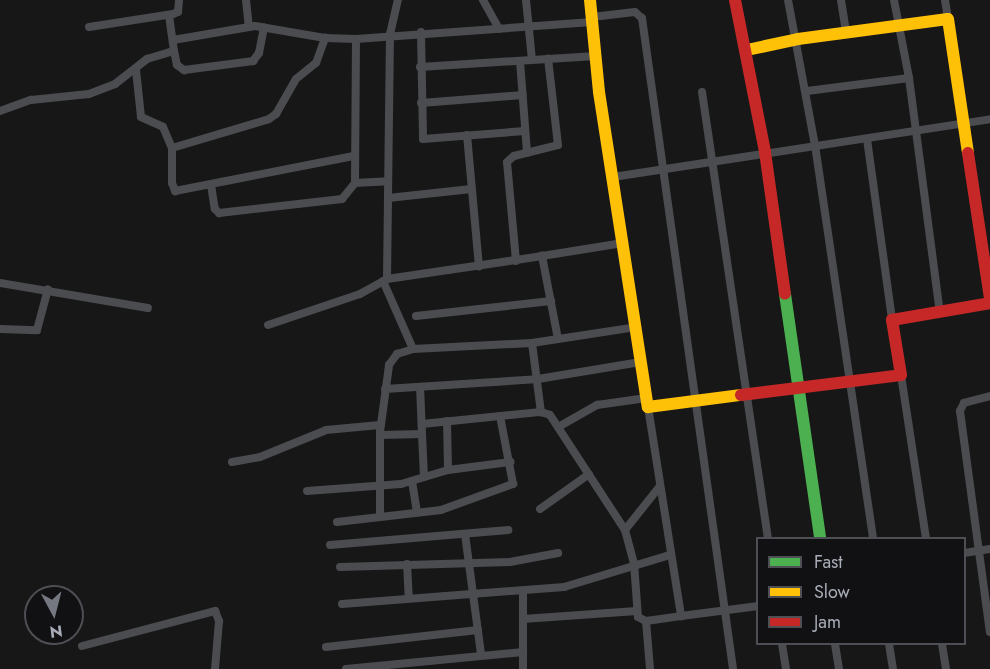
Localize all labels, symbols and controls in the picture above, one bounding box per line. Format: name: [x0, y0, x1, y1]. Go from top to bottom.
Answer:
legend: [756, 537, 966, 645]
text: Fast: [814, 549, 843, 575]
text: Slow: [814, 579, 850, 605]
north arrow: [24, 585, 84, 645]
text: Jam: [814, 609, 841, 635]
text: N: [48, 619, 64, 644]

